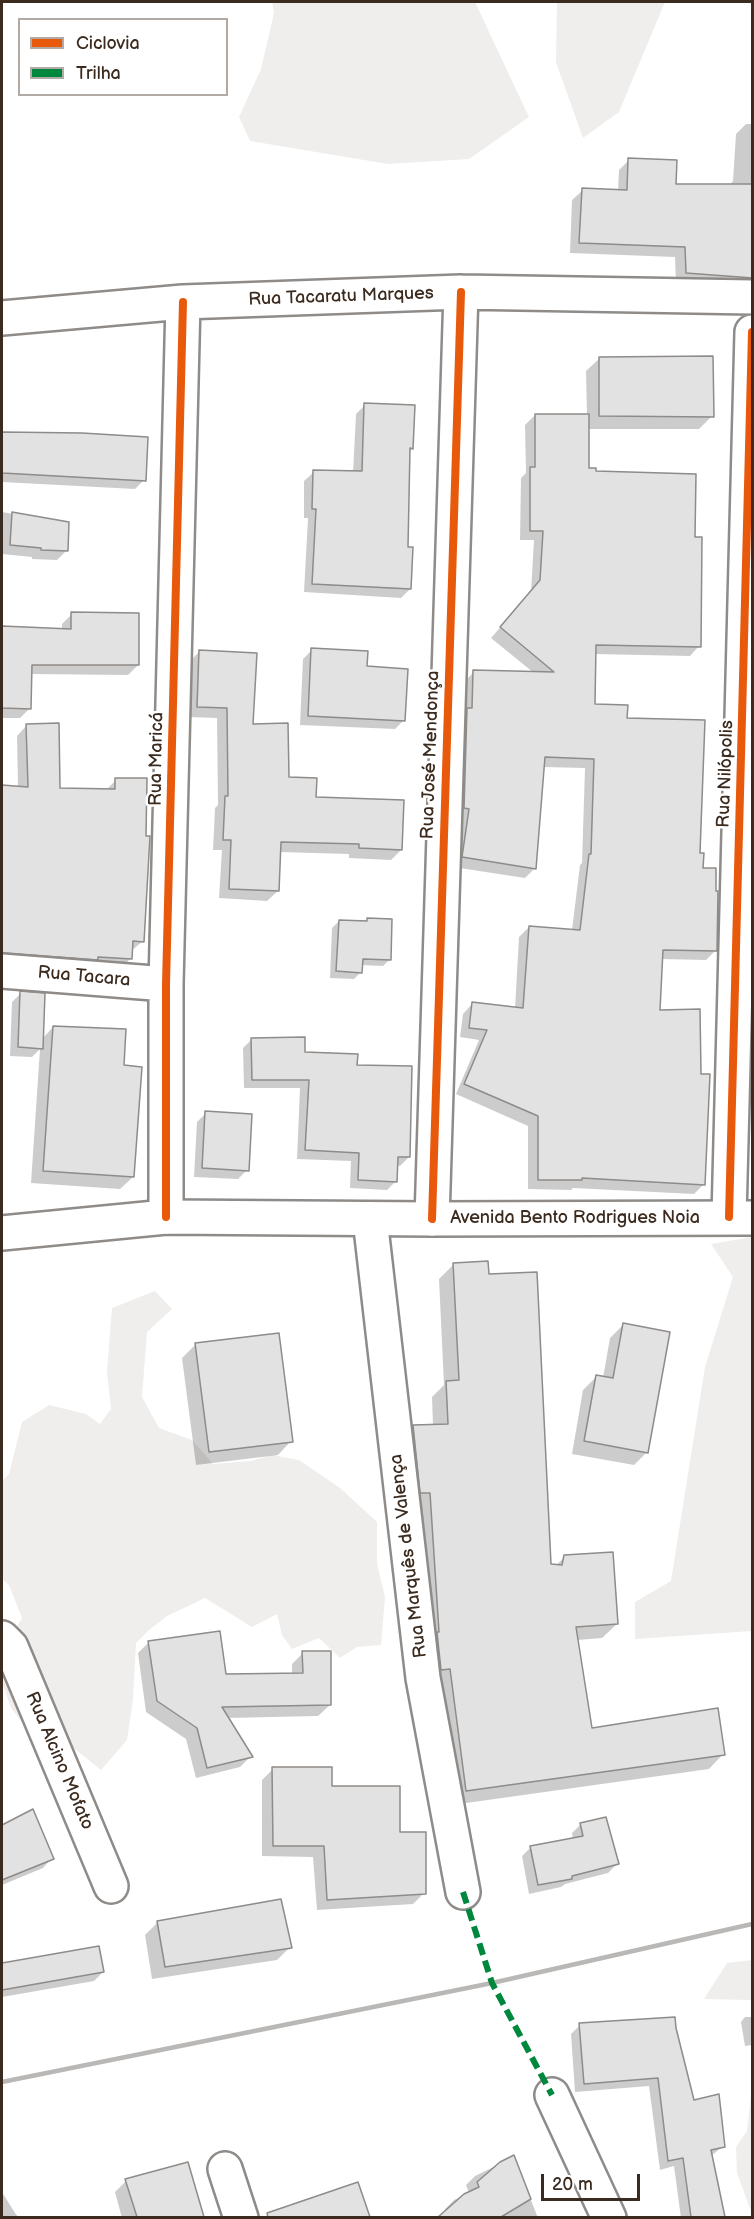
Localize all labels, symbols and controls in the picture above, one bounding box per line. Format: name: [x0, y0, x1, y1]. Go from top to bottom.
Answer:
legend: [18, 18, 228, 96]
text: Ciclovia: [76, 33, 140, 54]
text: Trilha: [76, 63, 121, 84]
street label: Rua Tacaratu Marques: [248, 283, 434, 311]
street label: Rua José Mendonça: [417, 670, 445, 840]
street label: Rua Maricá: [145, 712, 169, 806]
street label: Rua Nilópolis: [713, 720, 739, 828]
street label: Rua Tacara: [37, 962, 131, 992]
street label: Avenida Bento Rodrigues Noia: [450, 1207, 700, 1229]
street label: Rua Marquês de Valença: [386, 1453, 432, 1659]
street label: Rua Alcino Mofato: [20, 1689, 98, 1833]
scale bar: [544, 2162, 643, 2200]
text: 20 m: [552, 2174, 593, 2195]

